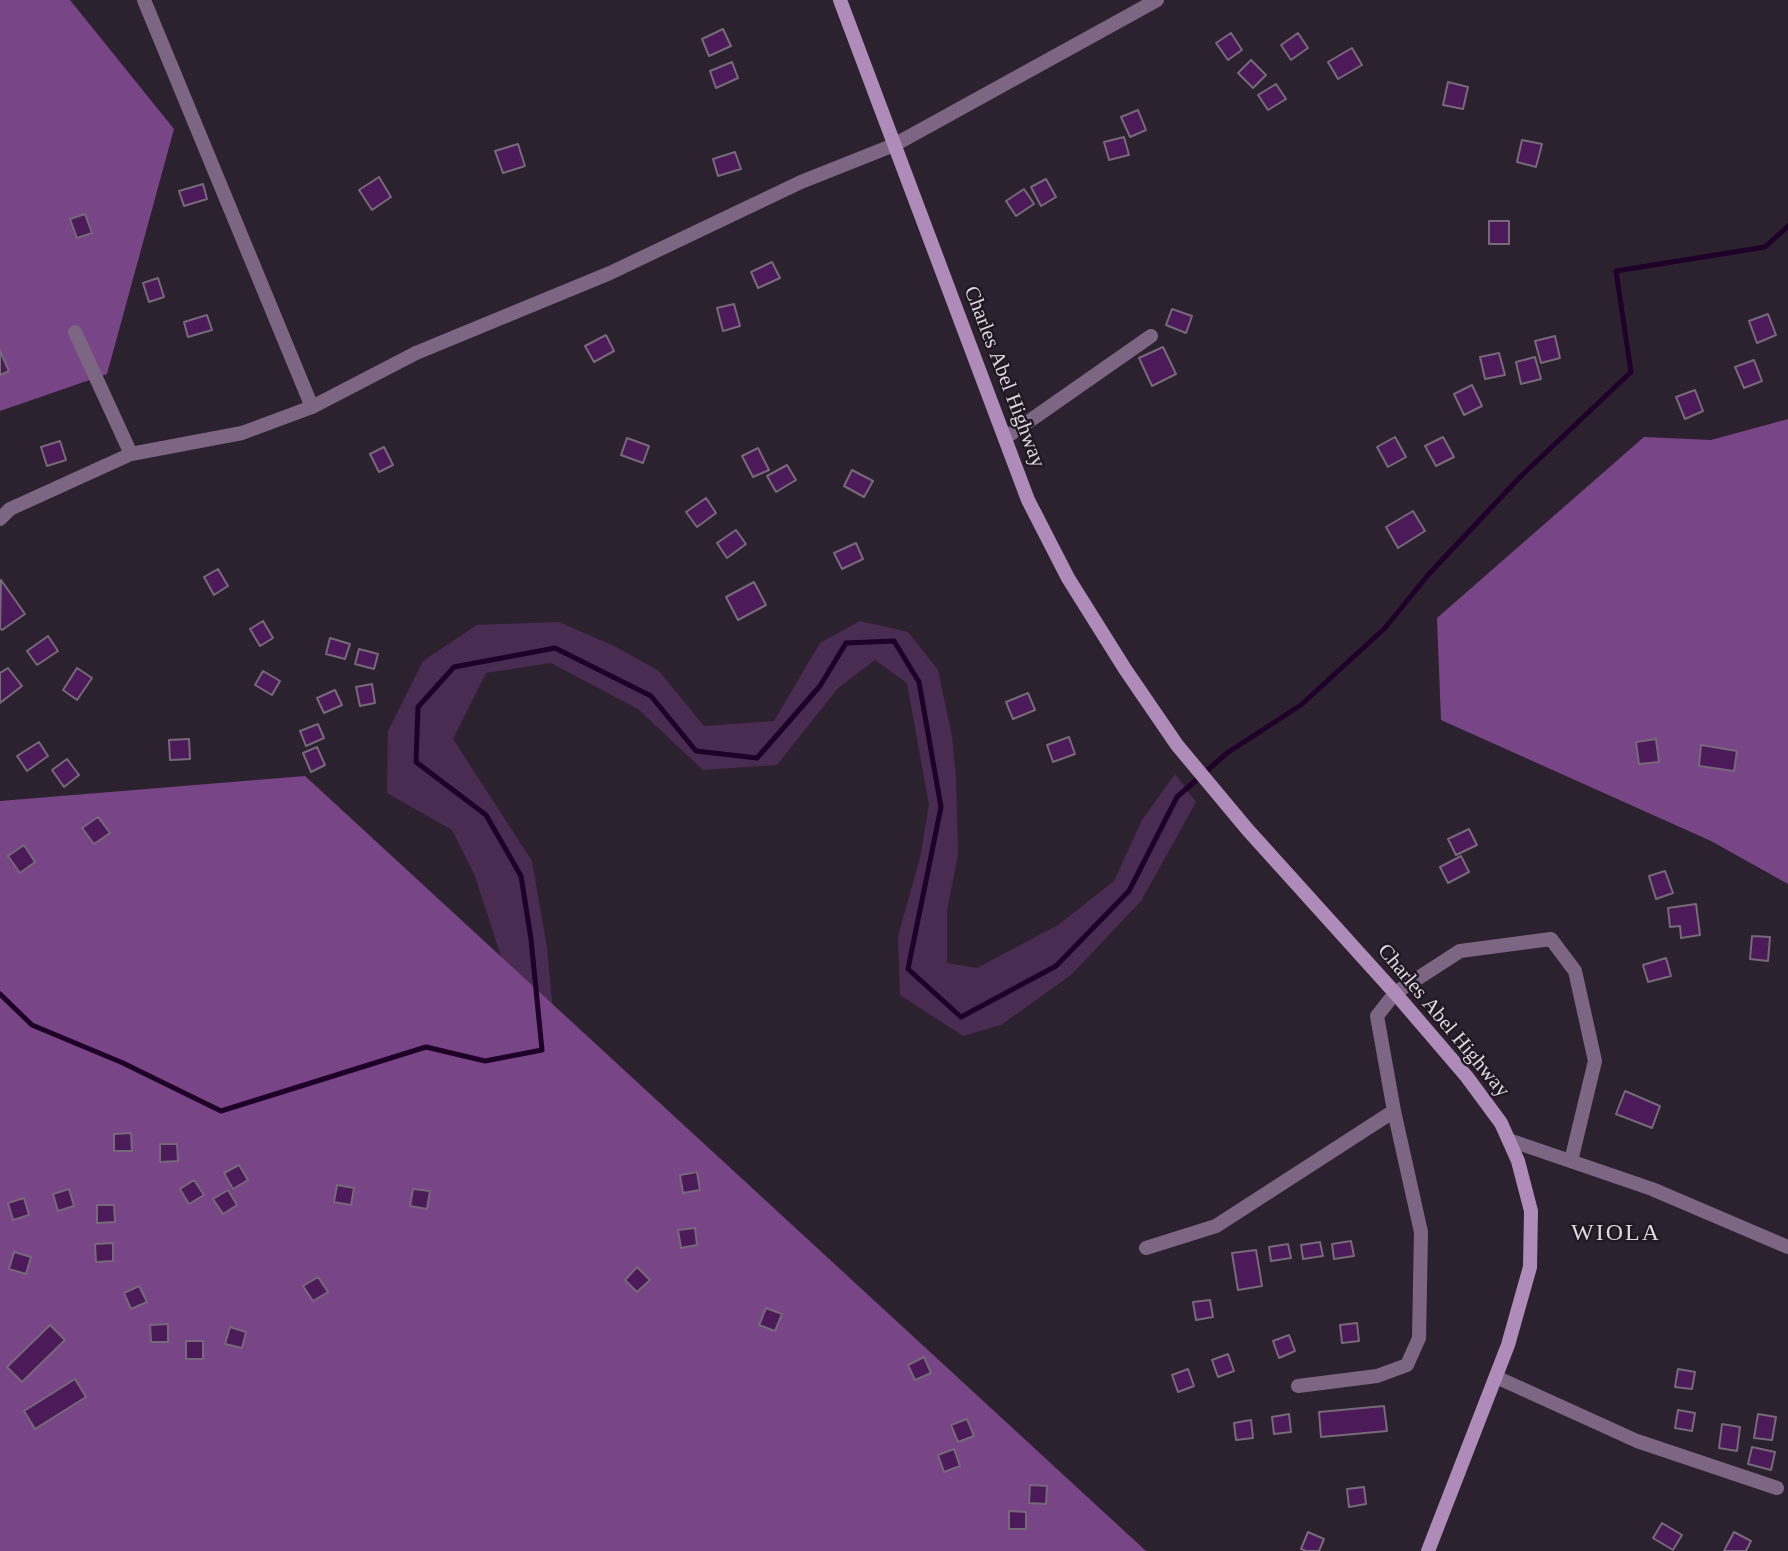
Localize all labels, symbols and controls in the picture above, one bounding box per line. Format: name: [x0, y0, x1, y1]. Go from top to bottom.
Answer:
street label: Charles Abel Highway: [958, 283, 1050, 471]
street label: Charles Abel Highway: [1371, 939, 1515, 1103]
district label: WIOLA: [1572, 1220, 1660, 1248]

